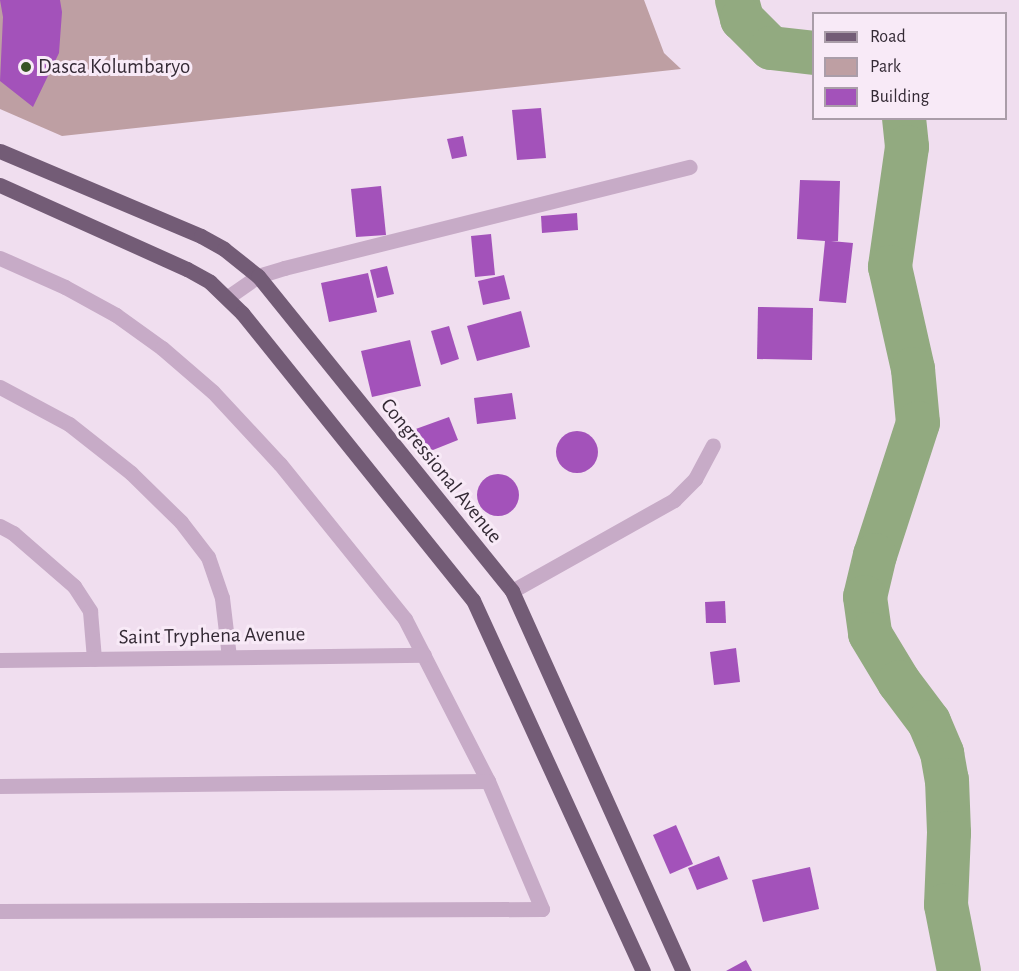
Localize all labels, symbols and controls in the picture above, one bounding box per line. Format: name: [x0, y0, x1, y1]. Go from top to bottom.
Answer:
legend: [812, 12, 1007, 120]
text: Road: [870, 28, 906, 46]
place label: Dasca Kolumbaryo: [38, 54, 190, 80]
text: Park: [870, 58, 901, 76]
marker: Dasca Kolumbaryo: [19, 60, 33, 74]
text: Building: [870, 88, 929, 106]
street label: Congressional Avenue: [375, 393, 507, 549]
street label: Saint Tryphena Avenue: [118, 622, 306, 650]

